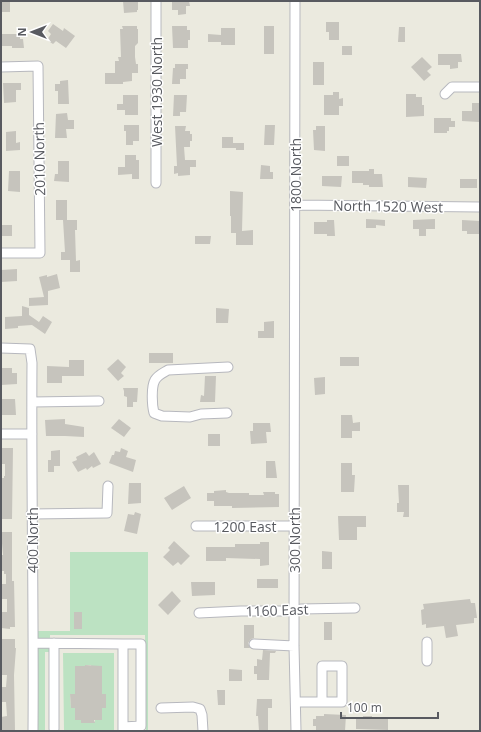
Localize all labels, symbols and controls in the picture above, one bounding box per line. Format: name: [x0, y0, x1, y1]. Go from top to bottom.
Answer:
north arrow: [12, 12, 52, 52]
text: N: [14, 28, 29, 36]
street label: West 1930 North: [147, 37, 166, 147]
street label: 2010 North: [29, 122, 49, 196]
street label: 1800 North: [286, 138, 305, 212]
street label: North 1520 West: [333, 196, 443, 216]
street label: 400 North: [23, 507, 42, 573]
street label: 300 North: [285, 507, 304, 573]
street label: 1200 East: [214, 517, 276, 536]
street label: 1160 East: [245, 599, 309, 621]
scale bar: [341, 694, 438, 720]
text: 100 m: [347, 699, 382, 716]

